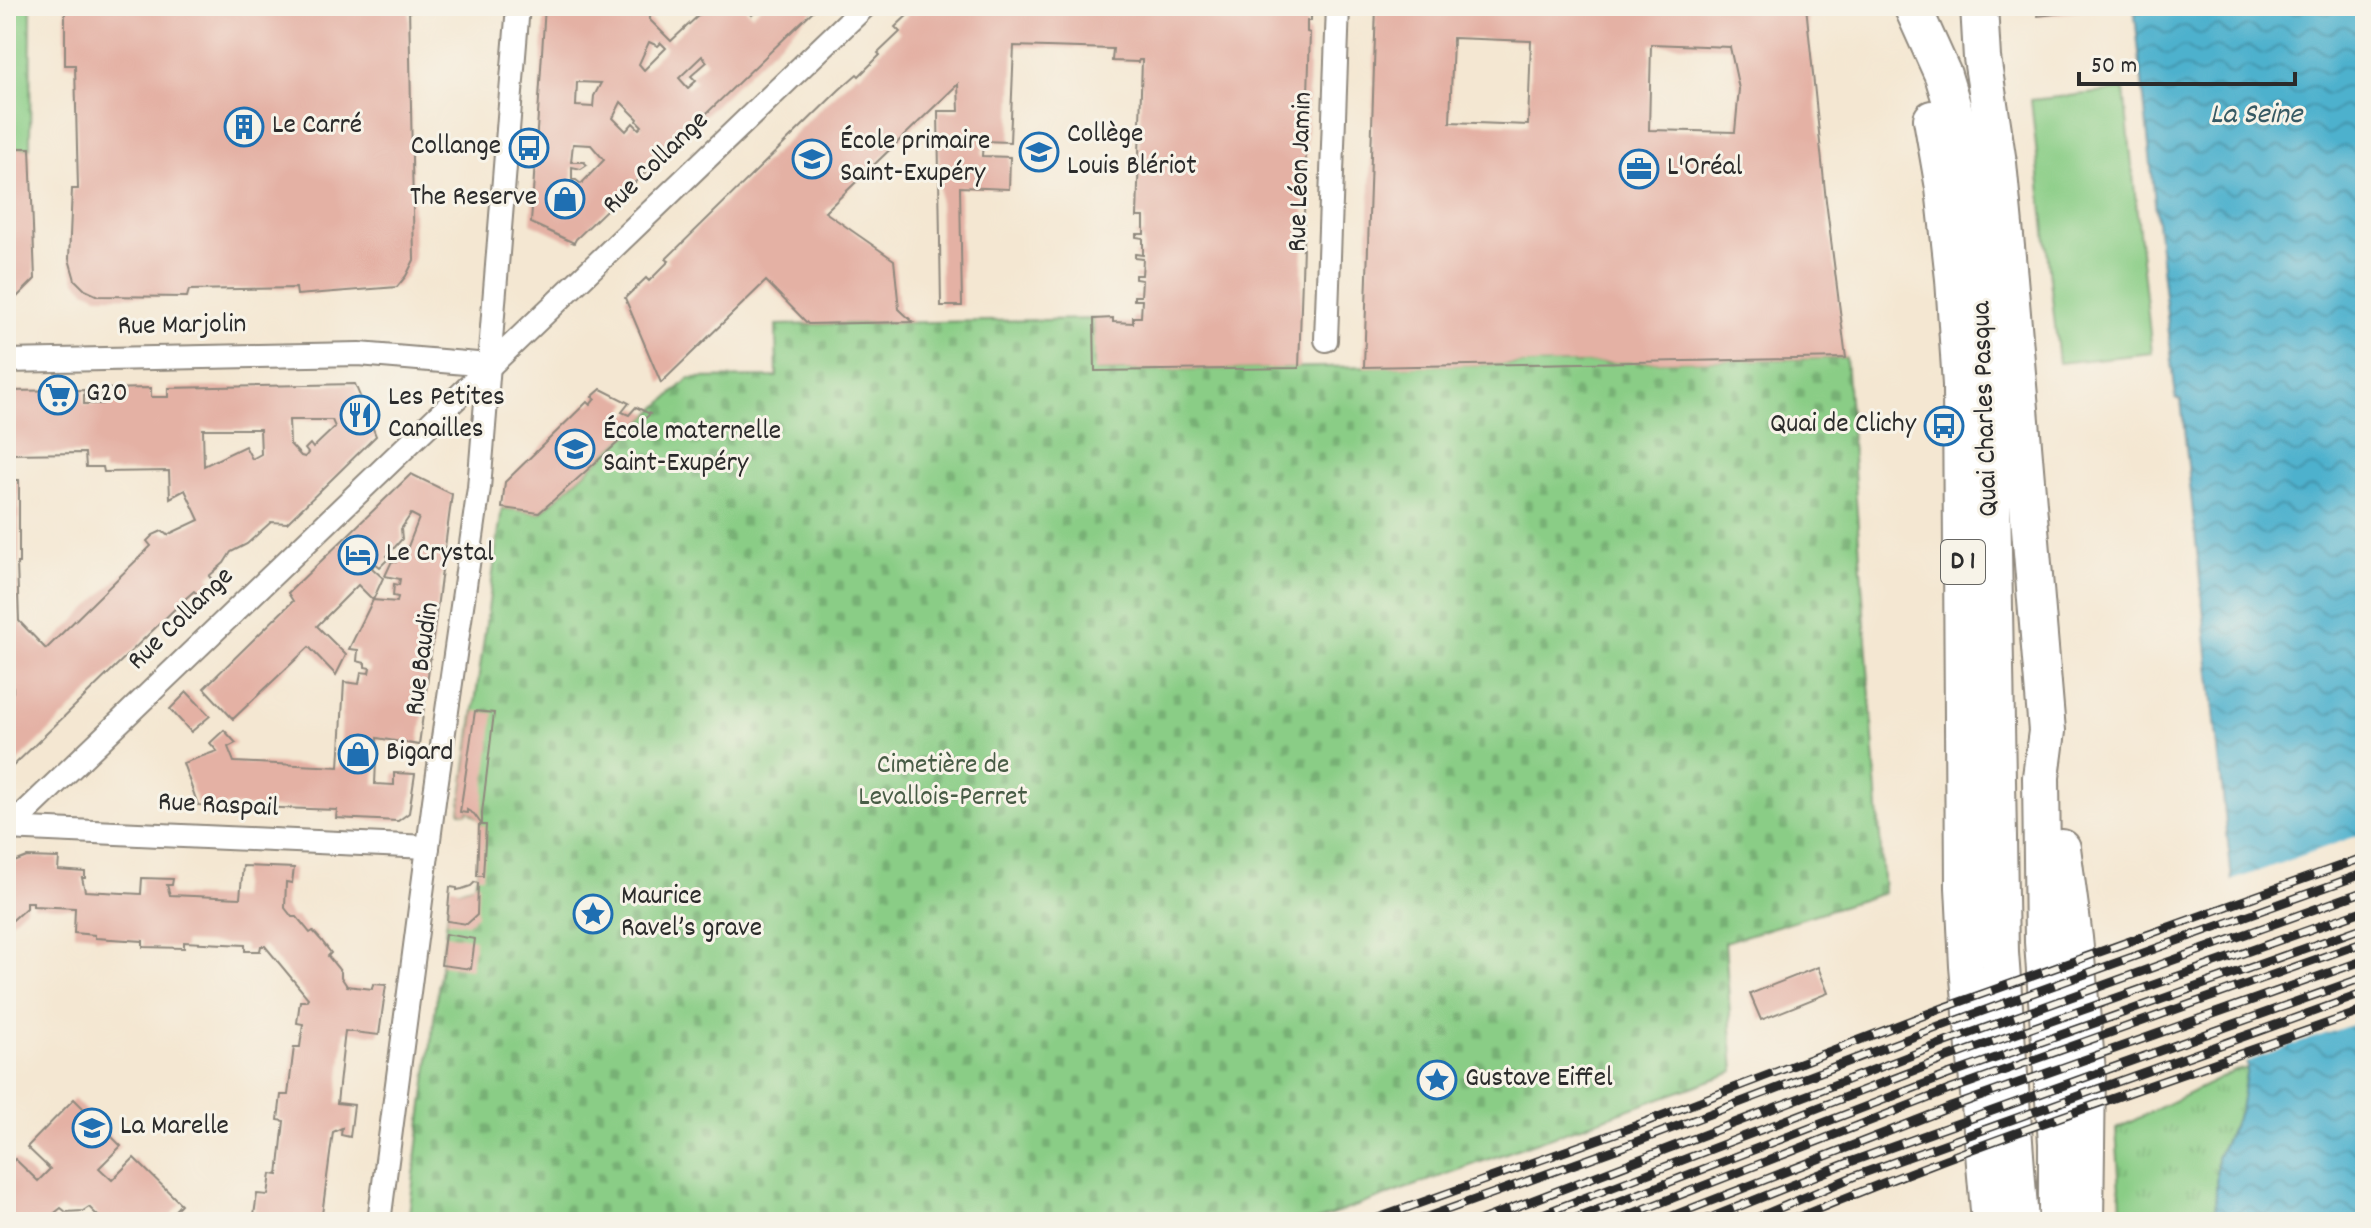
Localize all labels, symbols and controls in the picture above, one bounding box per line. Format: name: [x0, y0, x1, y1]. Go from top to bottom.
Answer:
scale bar: [2079, 36, 2295, 86]
text: 50 m: [2091, 50, 2137, 84]
street label: Rue Léon Jamin: [1279, 91, 1325, 253]
water label: La Seine: [2210, 95, 2304, 138]
street label: Rue Collange: [595, 103, 719, 225]
building icon: Le Carré: [223, 106, 265, 148]
place label: Le Carré: [272, 107, 362, 147]
place label: Collège Louis Blériot: [1067, 116, 1197, 188]
place label: École primaire Saint-Exupéry: [840, 123, 990, 195]
bus stop icon: Collange: [508, 127, 550, 169]
place label: Collange: [411, 128, 501, 168]
school or university icon: Collège Louis Blériot: [1018, 131, 1060, 173]
school or university icon: École primaire Saint-Exupéry: [791, 138, 833, 180]
office icon: L'Oréal: [1618, 148, 1660, 190]
place label: L'Oréal: [1667, 149, 1743, 189]
shop icon: The Reserve: [544, 178, 586, 220]
place label: The Reserve: [410, 179, 537, 219]
street label: Quai Charles Pasqua: [1963, 300, 2011, 517]
street label: Rue Marjolin: [117, 306, 247, 348]
supermarket icon: G20: [37, 374, 79, 416]
place label: G20: [86, 375, 128, 415]
place label: Les Petites Canailles: [388, 379, 505, 451]
restaurant icon: Les Petites Canailles: [339, 394, 381, 436]
bus stop icon: Quai de Clichy: [1923, 405, 1965, 447]
place label: Quai de Clichy: [1770, 406, 1917, 446]
place label: École maternelle Saint-Exupéry: [603, 413, 781, 485]
school or university icon: École maternelle Saint-Exupéry: [554, 428, 596, 470]
hotel icon: Le Crystal: [337, 534, 379, 576]
place label: Le Crystal: [386, 535, 494, 575]
road number: D 1: [1941, 540, 1985, 584]
street label: Rue Collange: [120, 559, 244, 681]
street label: Rue Baudin: [396, 600, 452, 718]
shop icon: Bigard: [337, 733, 379, 775]
place label: Bigard: [386, 734, 453, 774]
park label: Cimetière de Levallois-Perret: [858, 747, 1028, 819]
street label: Rue Raspail: [157, 784, 280, 830]
place label: Maurice Ravel’s grave: [621, 878, 762, 950]
place icon: Maurice Ravel’s grave: [572, 893, 614, 935]
place icon: Gustave Eiffel: [1416, 1059, 1458, 1101]
place label: Gustave Eiffel: [1465, 1060, 1613, 1100]
school or university icon: La Marelle: [71, 1107, 113, 1149]
place label: La Marelle: [120, 1108, 229, 1148]

